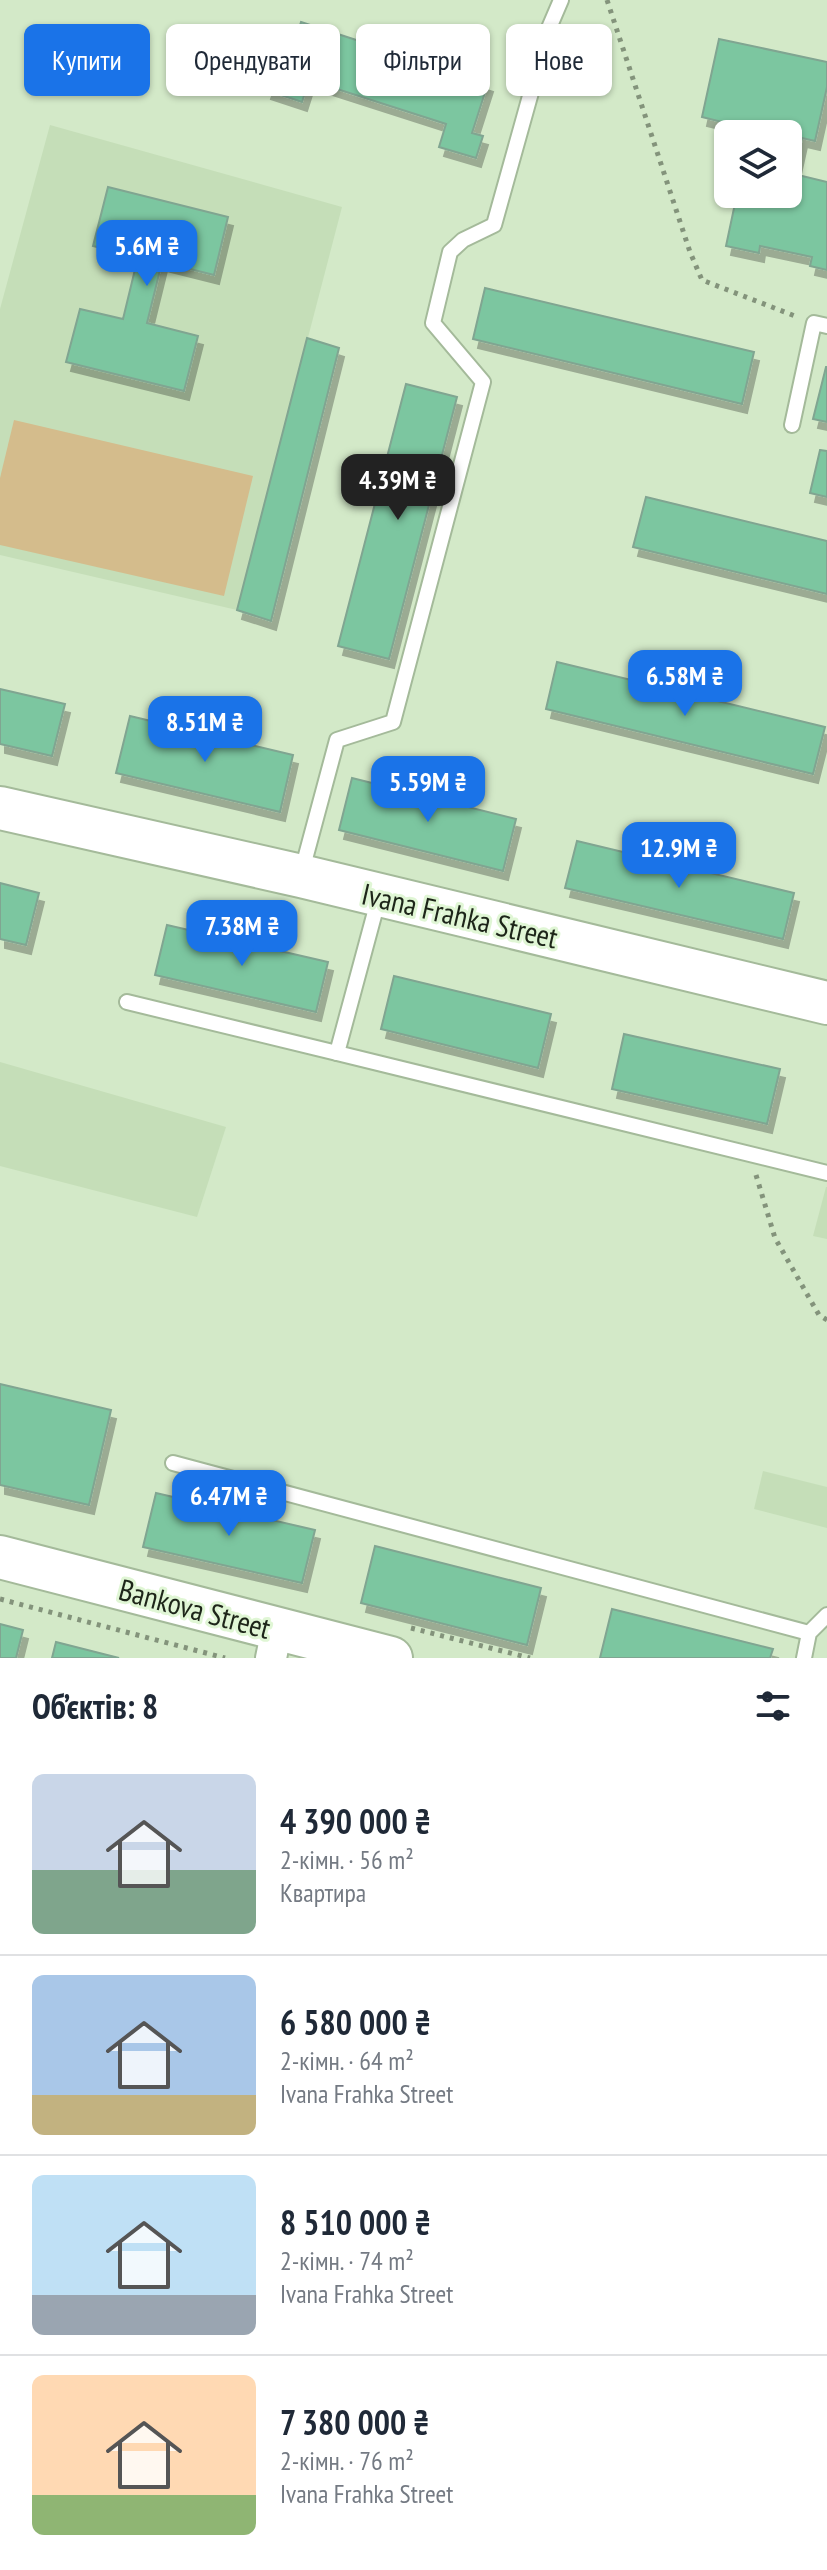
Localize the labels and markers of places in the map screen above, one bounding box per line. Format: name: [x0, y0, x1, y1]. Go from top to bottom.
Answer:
pin: 5.6M ₴: [82, 220, 212, 288]
pin: 4.39M ₴: [324, 454, 472, 522]
pin: 6.58M ₴: [611, 650, 759, 718]
pin: 8.51M ₴: [131, 696, 279, 764]
pin: 5.59M ₴: [354, 756, 502, 824]
pin: 12.9M ₴: [605, 822, 753, 890]
pin: 7.38M ₴: [168, 900, 316, 968]
pin: 6.47M ₴: [155, 1470, 303, 1538]

